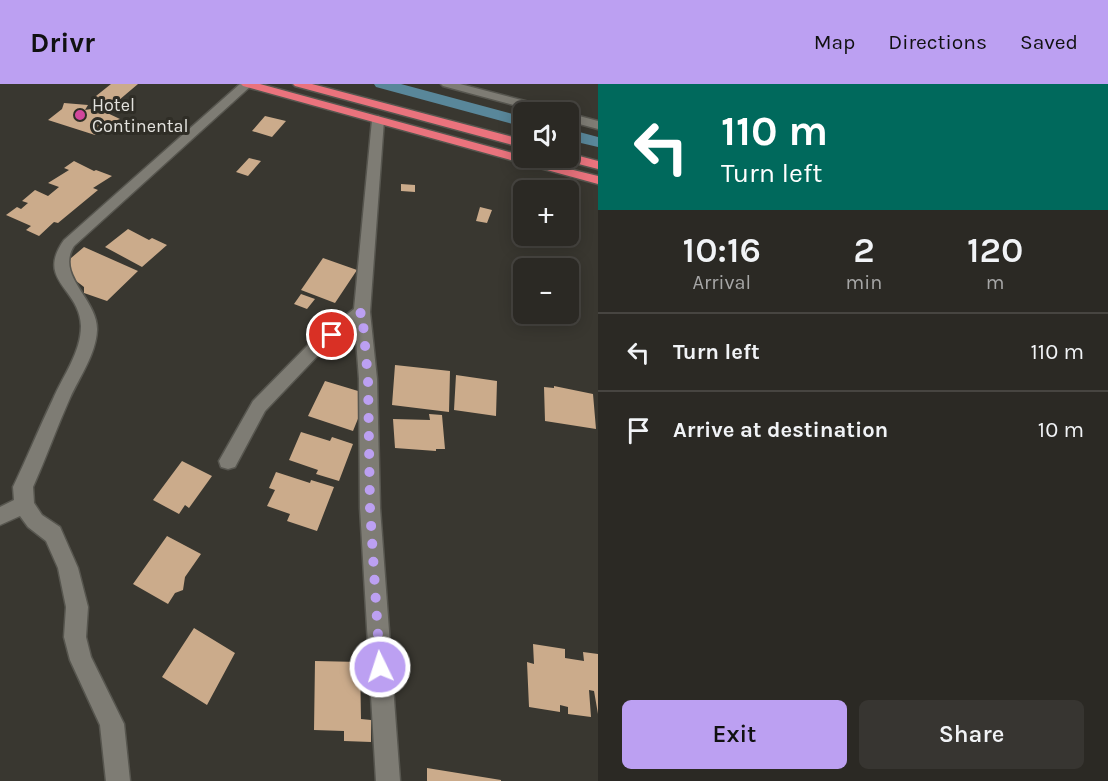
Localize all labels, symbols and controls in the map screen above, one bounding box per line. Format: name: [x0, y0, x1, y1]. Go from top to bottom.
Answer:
text: Drivr: [30, 26, 95, 59]
text: Map: [814, 30, 855, 54]
text: Directions: [888, 30, 987, 54]
text: Saved: [1020, 30, 1078, 54]
place label: Hotel Continental: [92, 94, 189, 137]
map controls: [513, 102, 579, 324]
button: sound: [513, 102, 579, 168]
text: 110 m: [721, 106, 828, 156]
marker: Hotel Continental: [73, 108, 87, 122]
icon: left: [622, 108, 700, 186]
text: Turn left: [721, 157, 822, 189]
button: +: [513, 180, 579, 246]
text: 10:16: [683, 229, 761, 271]
text: 2: [853, 229, 875, 271]
text: 120: [967, 229, 1023, 271]
button: −: [513, 258, 579, 324]
text: Arrival: [692, 271, 751, 294]
text: min: [846, 271, 882, 294]
text: m: [986, 271, 1004, 294]
pin: [306, 309, 357, 360]
icon: arrive: [315, 318, 348, 351]
icon: left: [622, 336, 655, 369]
text: Turn left: [673, 339, 760, 365]
text: 110 m: [1031, 339, 1084, 365]
icon: arrive: [622, 414, 655, 447]
text: Arrive at destination: [673, 417, 888, 443]
text: 10 m: [1038, 417, 1084, 443]
position arrow: [348, 635, 412, 699]
button: Exit: [622, 700, 847, 769]
button: Share: [859, 700, 1084, 769]

